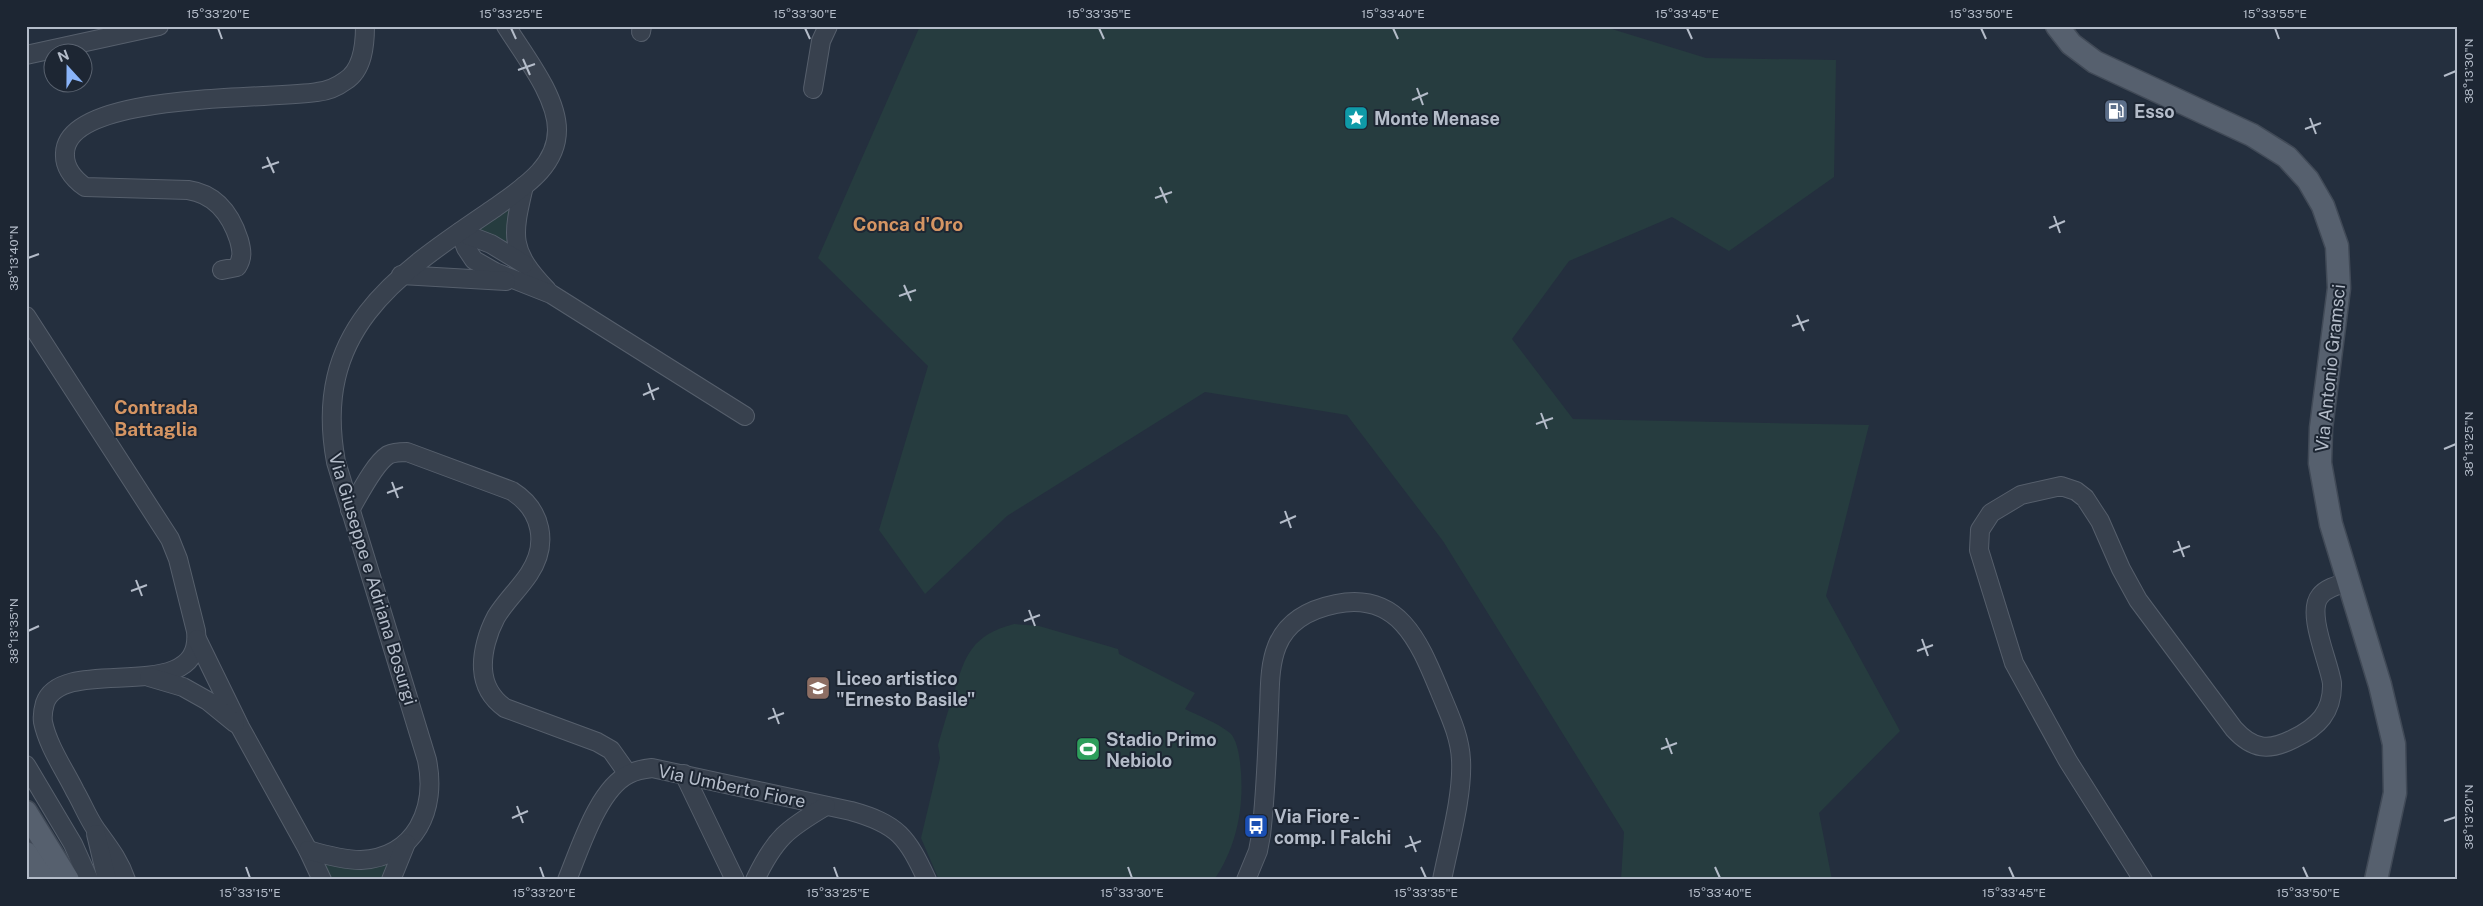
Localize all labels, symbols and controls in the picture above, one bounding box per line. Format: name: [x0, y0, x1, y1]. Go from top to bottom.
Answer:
text: 15°33'20"E: [186, 7, 250, 21]
text: 15°33'25"E: [479, 7, 543, 21]
text: 15°33'30"E: [773, 7, 837, 21]
text: 15°33'35"E: [1067, 7, 1131, 21]
text: 15°33'40"E: [1361, 7, 1425, 21]
text: 15°33'45"E: [1655, 7, 1719, 21]
text: 15°33'50"E: [1949, 7, 2013, 21]
text: 15°33'55"E: [2243, 7, 2307, 21]
text: 38°13'30"N: [2462, 38, 2476, 104]
north arrow: [42, 42, 92, 92]
text: N: [55, 46, 71, 65]
fuel station icon: Esso: [2103, 98, 2129, 124]
place label: Esso: [2134, 101, 2175, 122]
place icon: Monte Menase: [1343, 105, 1369, 131]
place label: Monte Menase: [1374, 108, 1500, 129]
district label: Conca d'Oro: [853, 213, 963, 235]
text: 38°13'40"N: [7, 225, 21, 291]
street label: Via Antonio Gramsci: [2311, 283, 2349, 453]
district label: Contrada Battaglia: [114, 396, 198, 440]
text: 38°13'25"N: [2462, 411, 2476, 477]
street label: Via Giuseppe e Adriana Bosurgi: [325, 451, 421, 707]
text: 38°13'35"N: [7, 598, 21, 664]
place label: Liceo artistico "Ernesto Basile": [836, 668, 975, 710]
school or university icon: Liceo artistico "Ernesto Basile": [805, 675, 831, 701]
place label: Stadio Primo Nebiolo: [1106, 729, 1217, 771]
sports icon: Stadio Primo Nebiolo: [1075, 736, 1101, 762]
street label: Via Umberto Fiore: [656, 760, 808, 812]
text: 38°13'20"N: [2462, 785, 2476, 849]
place label: Via Fiore - comp. I Falchi: [1274, 806, 1391, 848]
bus stop icon: Via Fiore - comp. I Falchi: [1243, 813, 1269, 839]
text: 15°33'15"E: [219, 886, 281, 900]
text: 15°33'20"E: [512, 886, 576, 900]
text: 15°33'25"E: [806, 886, 870, 900]
text: 15°33'30"E: [1100, 886, 1164, 900]
text: 15°33'35"E: [1394, 886, 1458, 900]
text: 15°33'40"E: [1688, 886, 1752, 900]
text: 15°33'45"E: [1982, 886, 2046, 900]
text: 15°33'50"E: [2276, 886, 2340, 900]

